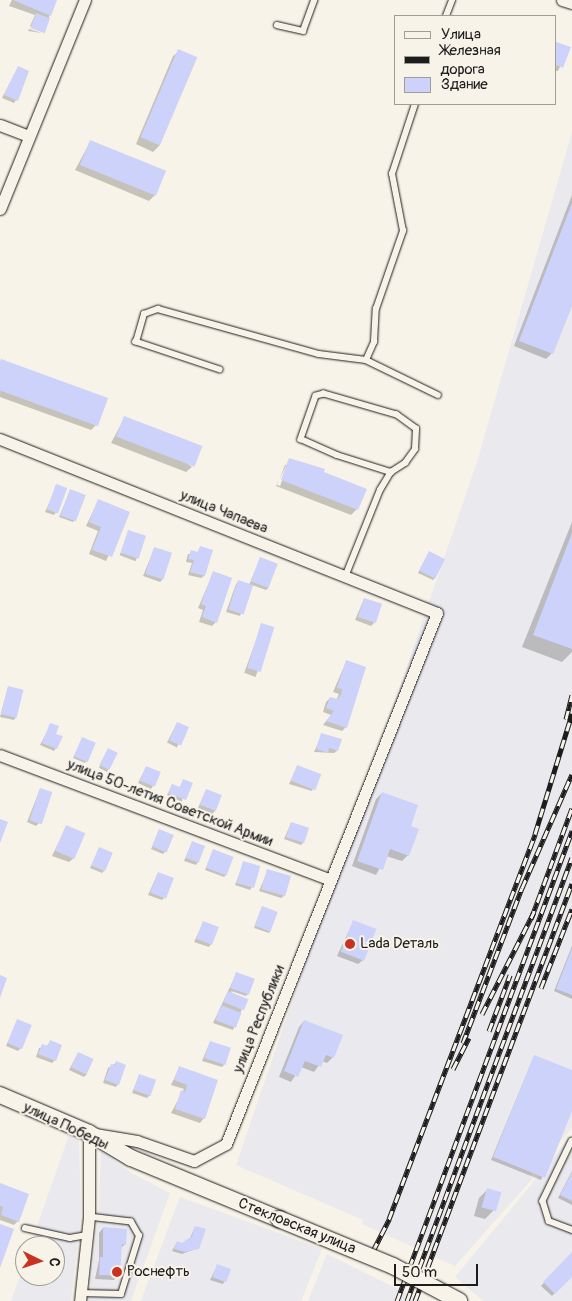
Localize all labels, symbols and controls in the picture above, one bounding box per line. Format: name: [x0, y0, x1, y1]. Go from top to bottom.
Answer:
legend: [394, 15, 557, 105]
text: Улица: [441, 25, 481, 44]
text: Железная дорога: [440, 41, 501, 79]
text: Здание: [441, 75, 488, 94]
street label: улица Чапаева: [178, 486, 270, 538]
street label: улица 50-летия Советской Армии: [65, 755, 275, 851]
place label: Lada Dеталь: [360, 935, 439, 953]
marker: Lada Dеталь: [344, 938, 356, 950]
street label: улица Республики: [229, 962, 289, 1076]
street label: улица Победы: [20, 1098, 112, 1154]
street label: Стекловская улица: [236, 1194, 358, 1258]
north arrow: [15, 1236, 65, 1286]
scale bar: [397, 1254, 481, 1286]
text: С: [46, 1257, 63, 1267]
place label: Роснефть: [127, 1263, 190, 1281]
text: 50 m: [402, 1263, 437, 1282]
marker: Роснефть: [111, 1266, 123, 1278]

